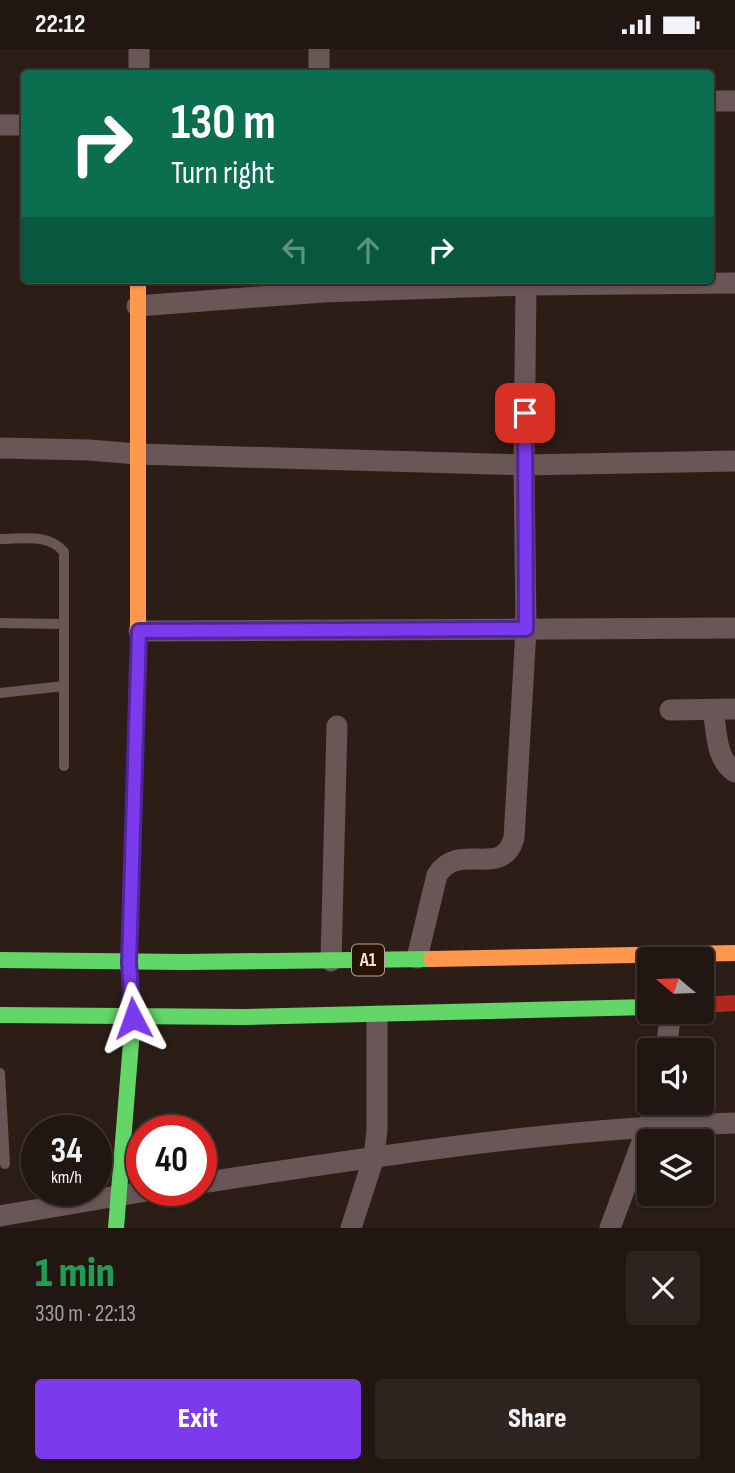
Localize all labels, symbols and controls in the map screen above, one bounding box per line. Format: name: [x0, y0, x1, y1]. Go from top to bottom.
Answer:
text: 22:12: [35, 9, 85, 40]
text: 130 m: [171, 94, 276, 153]
icon: right: [56, 98, 147, 189]
text: Turn right: [171, 154, 275, 193]
icon: left: [276, 231, 314, 269]
icon: ahead: [349, 231, 387, 269]
icon: right: [422, 231, 460, 269]
pin: [495, 383, 555, 443]
icon: arrive: [506, 394, 544, 432]
road number: A1: [352, 945, 384, 975]
north arrow: [637, 947, 714, 1024]
map controls: [637, 947, 714, 1206]
position arrow: [96, 981, 170, 1055]
button: sound: [637, 1038, 714, 1115]
speed limit sign: 40: [126, 1115, 217, 1206]
button: layers: [637, 1129, 714, 1206]
text: 34: [51, 1130, 83, 1173]
text: km/h: [51, 1167, 82, 1188]
text: 1 min: [35, 1248, 115, 1299]
button: close: [626, 1251, 700, 1325]
text: 330 m · 22:13: [35, 1300, 136, 1328]
button: Exit: [35, 1379, 361, 1459]
button: Share: [375, 1379, 700, 1459]

